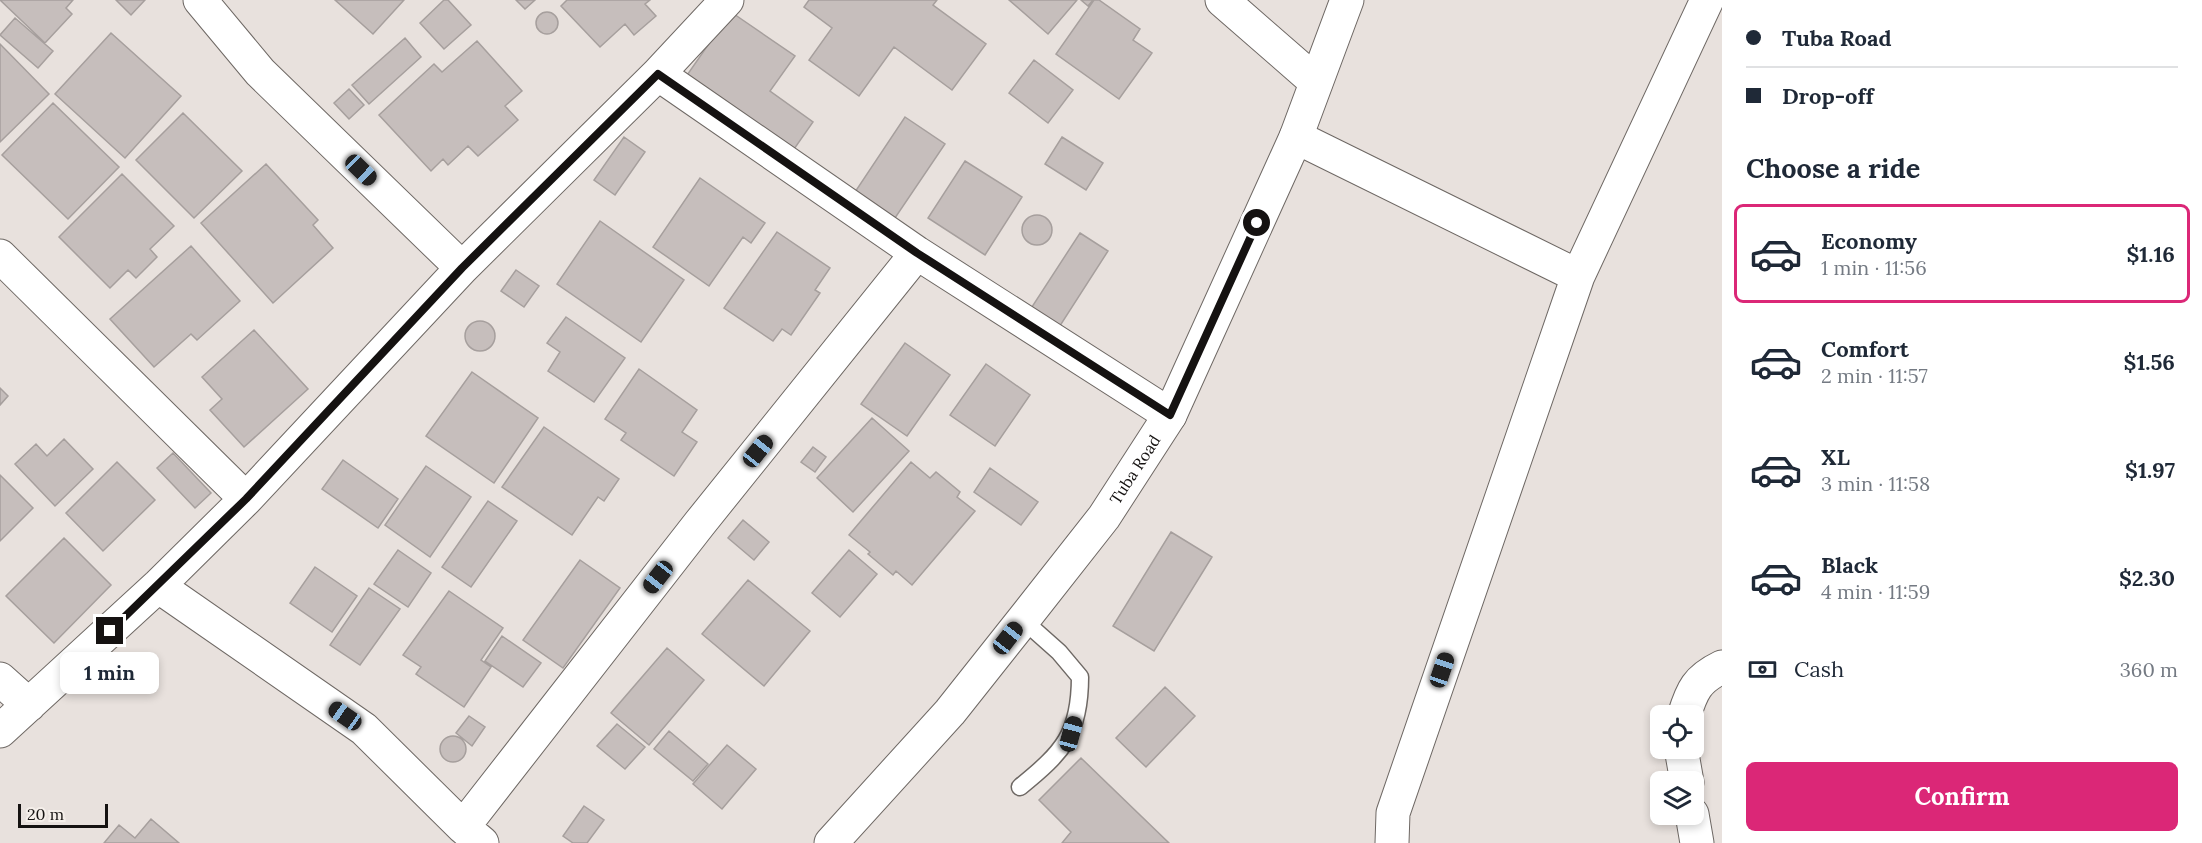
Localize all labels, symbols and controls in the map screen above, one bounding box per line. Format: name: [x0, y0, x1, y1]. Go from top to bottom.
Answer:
text: Tuba Road: [1782, 24, 1892, 52]
text: Drop-off: [1782, 82, 1874, 110]
car: [342, 151, 380, 189]
text: Choose a ride: [1746, 151, 1920, 185]
route start: [1243, 209, 1270, 236]
icon: car: [1749, 227, 1803, 281]
text: Economy: [1821, 227, 1917, 255]
text: $1.16: [2126, 240, 2175, 268]
text: 1 min · 11:56: [1821, 255, 1927, 280]
icon: car: [1749, 335, 1803, 389]
text: Comfort: [1821, 335, 1909, 363]
text: $1.56: [2123, 348, 2175, 376]
text: 2 min · 11:57: [1821, 363, 1928, 388]
car: [740, 431, 776, 471]
street label: Tuba Road: [1105, 431, 1165, 508]
icon: car: [1749, 443, 1803, 497]
text: XL: [1821, 443, 1850, 471]
text: $1.97: [2125, 456, 2175, 484]
text: 3 min · 11:58: [1821, 471, 1930, 496]
icon: car: [1749, 551, 1803, 605]
text: Black: [1821, 551, 1878, 579]
car: [640, 557, 676, 597]
text: $2.30: [2119, 564, 2175, 592]
text: 4 min · 11:59: [1821, 579, 1930, 604]
route end: [96, 617, 123, 644]
car: [990, 618, 1026, 658]
car: [1428, 650, 1456, 690]
callout: 1 min: [60, 652, 160, 694]
icon: cash: [1746, 653, 1779, 686]
text: Cash: [1794, 655, 1844, 683]
text: 360 m: [2120, 657, 2178, 682]
text: 1 min: [84, 660, 135, 685]
car: [325, 698, 365, 734]
map controls: [1650, 705, 1704, 825]
button: locate: [1650, 705, 1704, 759]
car: [1058, 714, 1084, 754]
button: Confirm: [1746, 762, 2178, 831]
button: layers: [1650, 771, 1704, 825]
scale bar: [18, 801, 108, 828]
text: 20 m: [27, 804, 64, 824]

